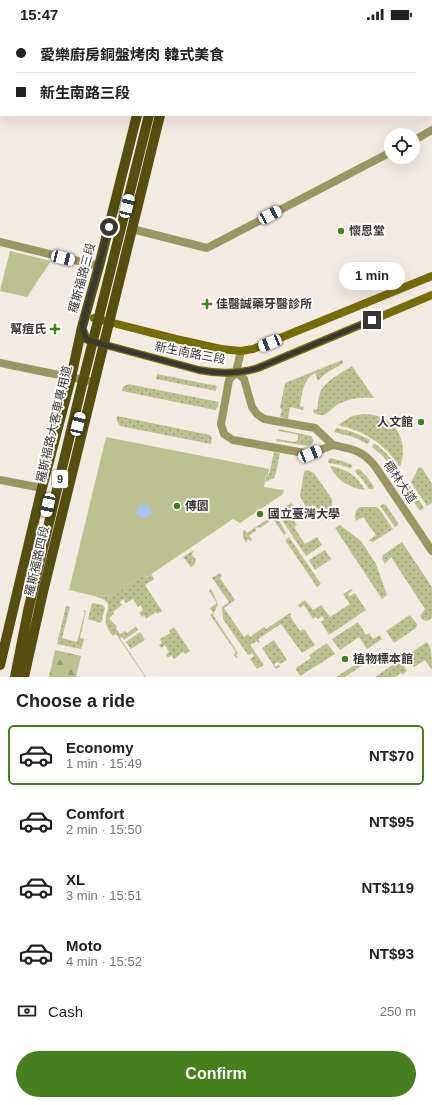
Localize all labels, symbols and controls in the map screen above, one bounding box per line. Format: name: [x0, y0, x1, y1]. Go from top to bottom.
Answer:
text: 15:47: [20, 6, 58, 23]
text: 愛樂廚房銅盤烤肉 韓式美食: [40, 46, 224, 63]
text: 新生南路三段: [40, 84, 130, 101]
map controls: [384, 128, 420, 164]
button: locate: [384, 128, 420, 164]
car: [118, 193, 136, 219]
car: [257, 204, 283, 226]
route start: [100, 218, 118, 236]
place label: 懷恩堂: [349, 224, 385, 238]
marker: 懷恩堂: [336, 226, 346, 236]
street label: 羅斯福路三段: [66, 241, 98, 315]
car: [50, 249, 76, 267]
callout: 1 min: [339, 262, 405, 290]
text: 1 min: [355, 268, 389, 283]
place label: 佳醫誠藥牙醫診所: [216, 297, 312, 311]
marker: 佳醫誠藥牙醫診所: [201, 298, 213, 310]
route end: [363, 311, 381, 329]
place label: 幫痘氏: [10, 322, 46, 336]
marker: 幫痘氏: [49, 323, 61, 335]
car: [257, 333, 283, 353]
street label: 新生南路三段: [153, 339, 227, 367]
street label: 羅斯福路大客車專用道: [34, 364, 74, 484]
car: [69, 411, 87, 437]
place label: 人文館: [377, 415, 413, 429]
marker: 人文館: [416, 417, 426, 427]
car: [297, 444, 323, 464]
street label: 椰林大道: [381, 458, 419, 506]
road number: 9: [52, 470, 68, 488]
car: [40, 492, 56, 518]
place label: 傅園: [185, 499, 209, 513]
marker: 傅園: [172, 501, 182, 511]
place label: 國立臺灣大學: [268, 507, 340, 521]
marker: 國立臺灣大學: [255, 509, 265, 519]
street label: 羅斯福路四段: [22, 524, 52, 598]
place label: 植物標本館: [353, 652, 413, 666]
marker: 植物標本館: [340, 654, 350, 664]
text: Choose a ride: [16, 691, 135, 711]
icon: car: [18, 737, 54, 773]
text: Economy: [66, 739, 134, 756]
text: NT$70: [369, 747, 414, 764]
text: 1 min · 15:49: [66, 756, 142, 771]
icon: car: [18, 803, 54, 839]
text: Comfort: [66, 805, 124, 822]
text: NT$95: [369, 813, 414, 830]
text: 2 min · 15:50: [66, 822, 142, 837]
icon: car: [18, 869, 54, 905]
text: XL: [66, 871, 85, 888]
text: NT$119: [361, 879, 414, 896]
text: 3 min · 15:51: [66, 888, 142, 903]
icon: car: [18, 935, 54, 971]
text: Moto: [66, 937, 102, 954]
text: NT$93: [369, 945, 414, 962]
text: 4 min · 15:52: [66, 954, 142, 969]
icon: cash: [16, 1000, 38, 1022]
text: Cash: [48, 1003, 83, 1020]
text: 250 m: [380, 1004, 416, 1019]
button: Confirm: [16, 1051, 416, 1097]

